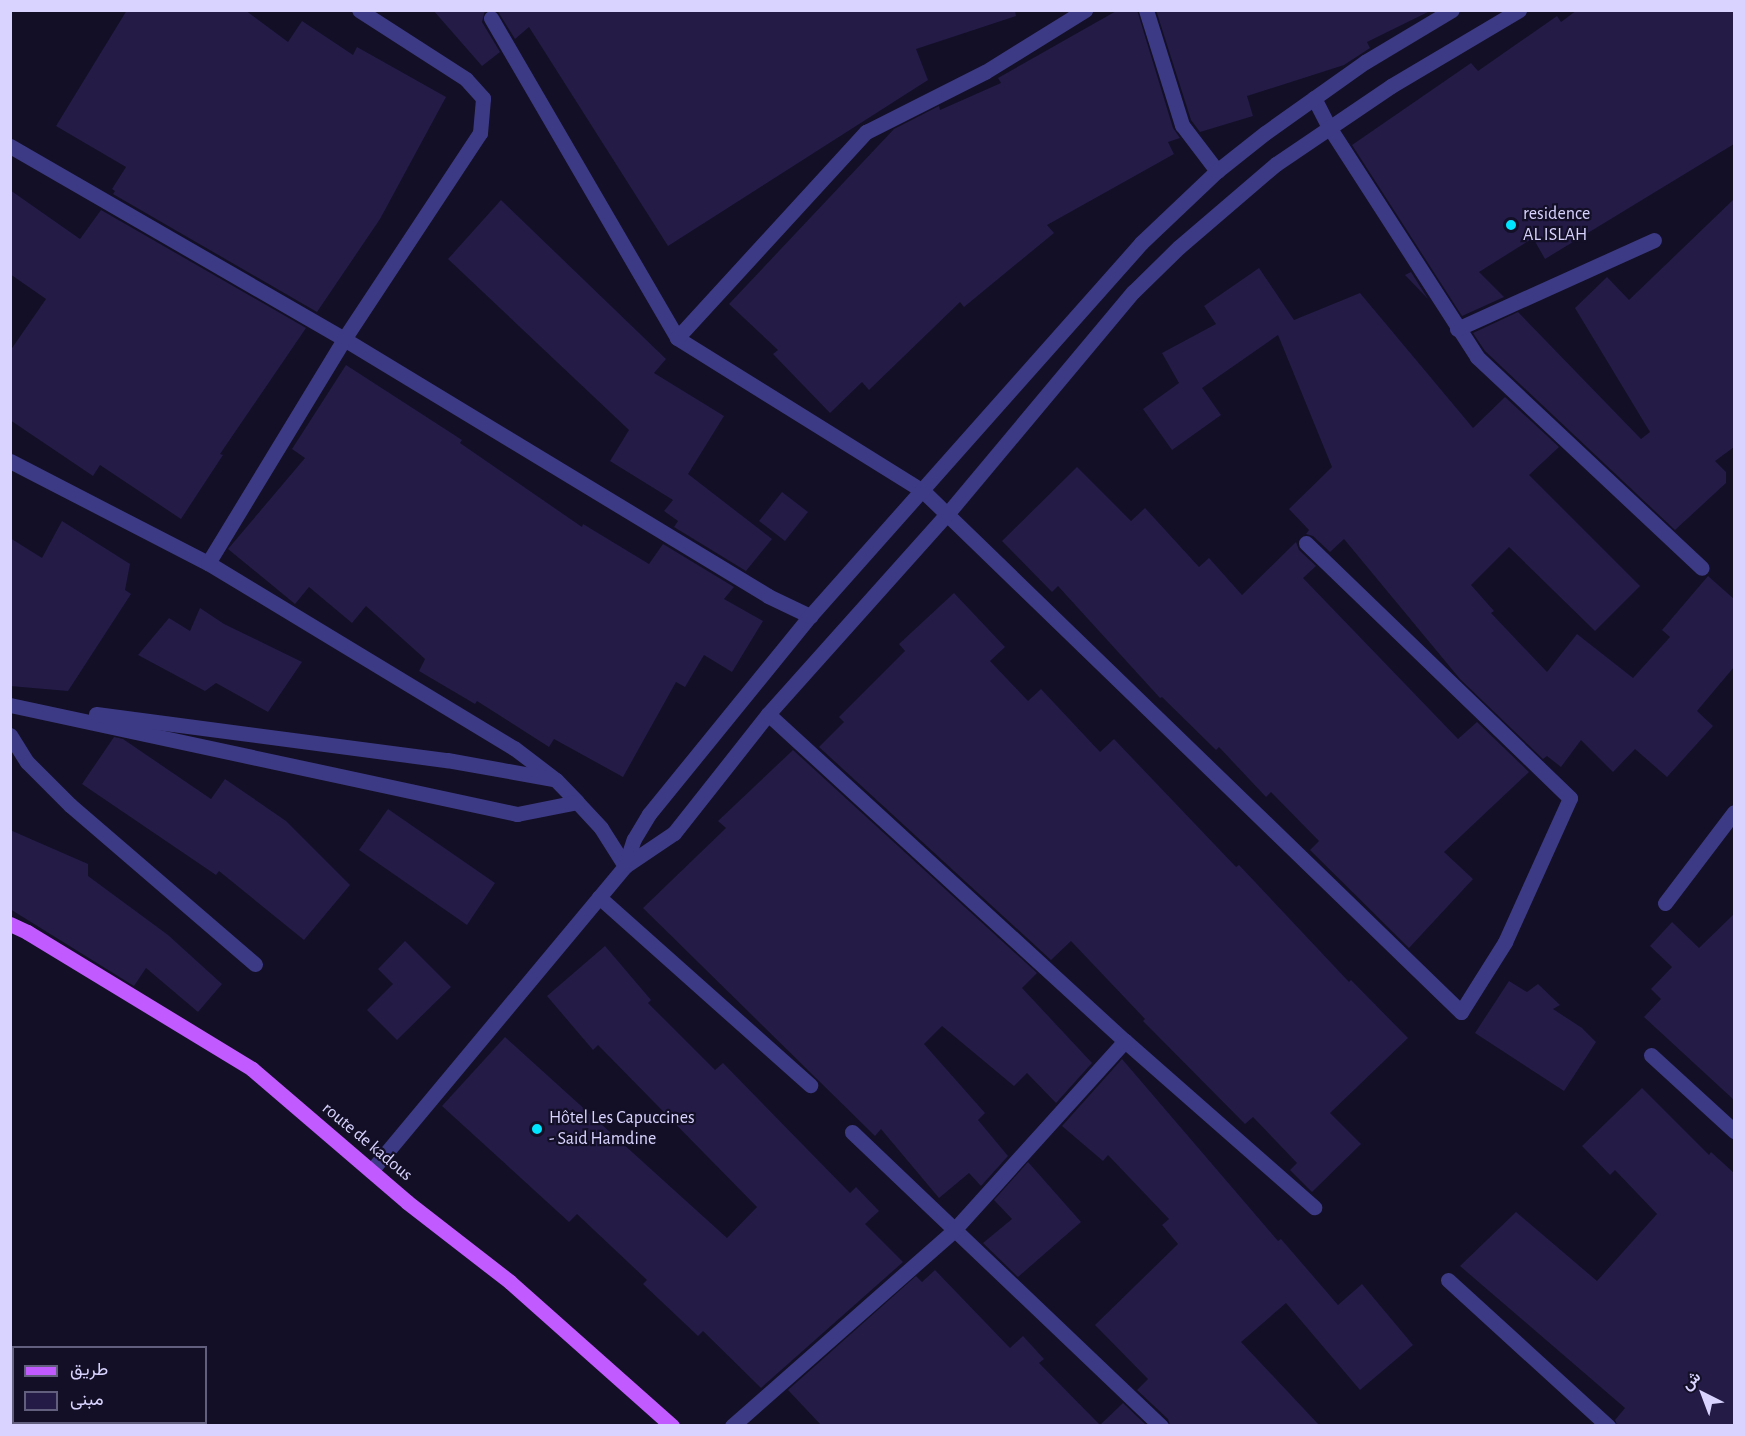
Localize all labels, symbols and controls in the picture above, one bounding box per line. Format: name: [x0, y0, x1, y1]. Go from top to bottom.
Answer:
place label: residence AL ISLAH: [1523, 204, 1590, 246]
marker: residence AL ISLAH: [1504, 218, 1518, 232]
street label: route de kadous: [317, 1098, 417, 1186]
place label: Hôtel Les Capuccines - Said Hamdine: [549, 1108, 695, 1150]
marker: Hôtel Les Capuccines - Said Hamdine: [530, 1122, 544, 1136]
legend: [12, 1346, 207, 1424]
text: طريق: [70, 1361, 108, 1379]
north arrow: [1673, 1364, 1733, 1424]
text: ش: [1678, 1368, 1703, 1393]
text: مبنى: [70, 1391, 104, 1409]

